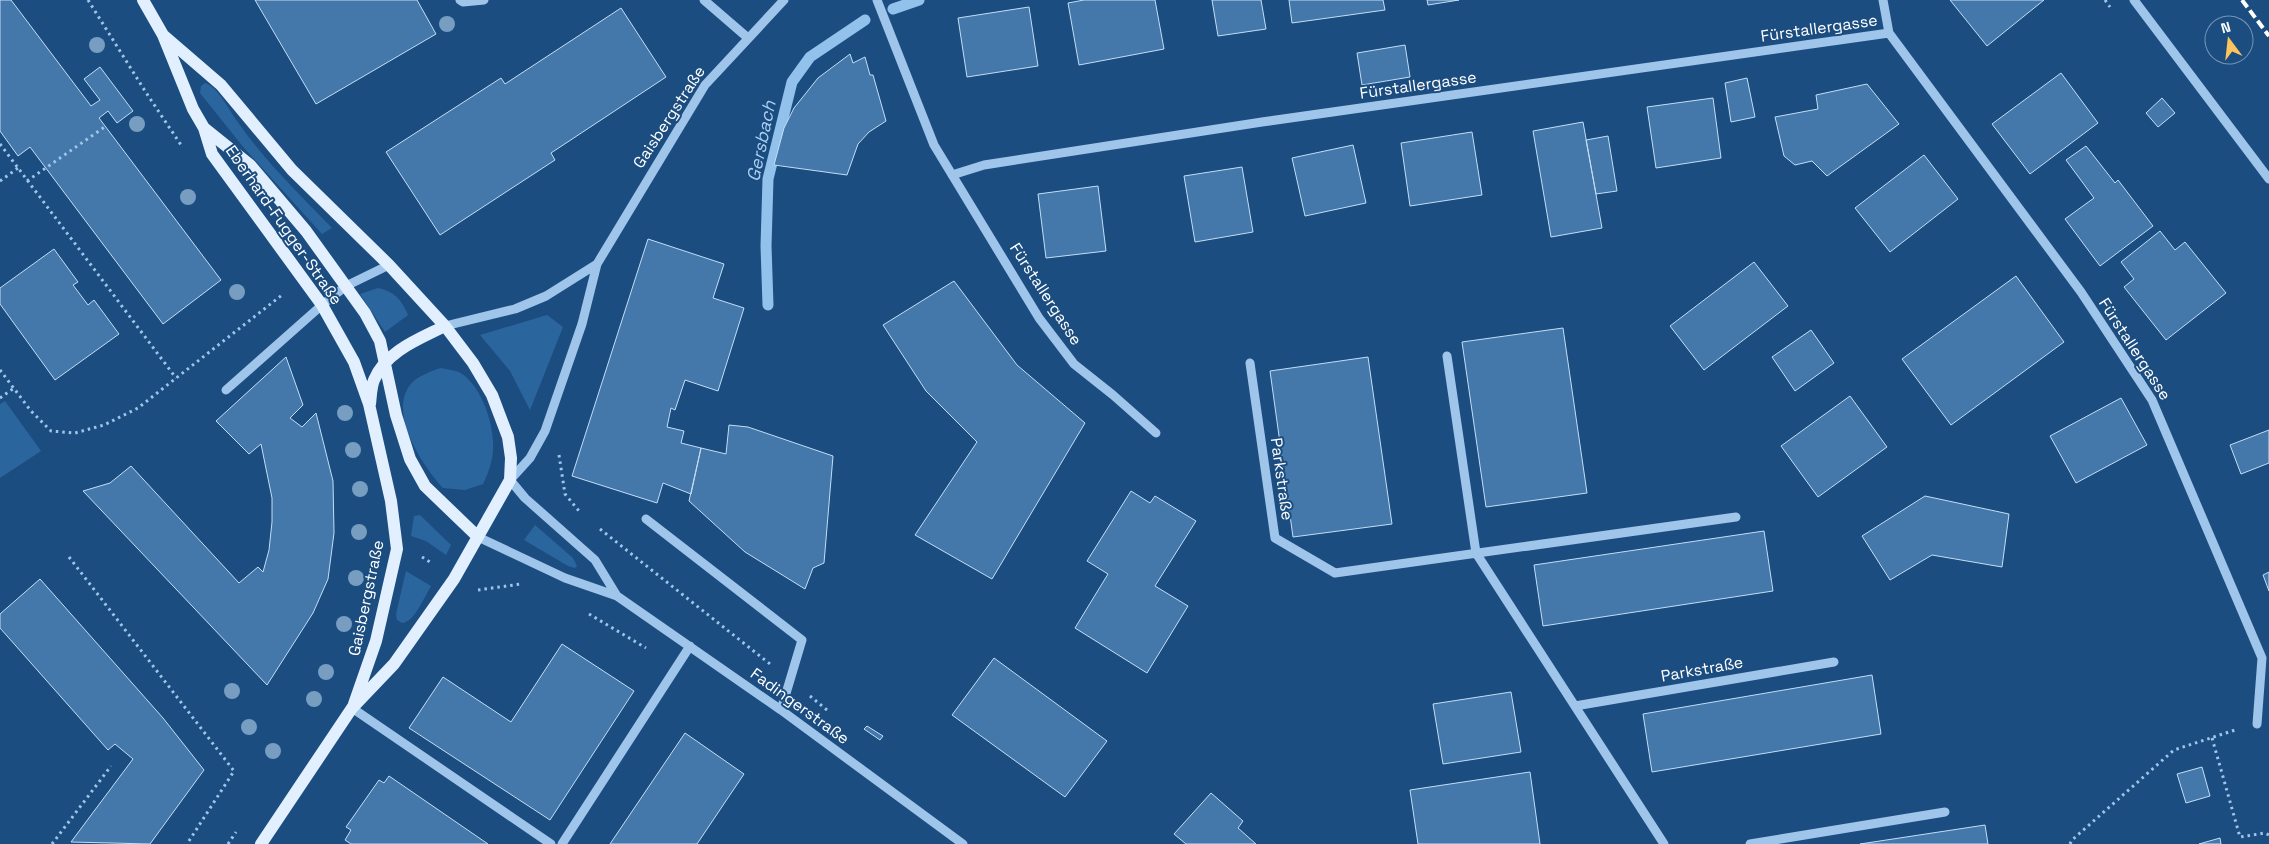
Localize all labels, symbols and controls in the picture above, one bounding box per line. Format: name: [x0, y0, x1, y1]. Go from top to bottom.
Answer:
street label: Fürstallergasse: [1759, 9, 1879, 47]
north arrow: [2204, 15, 2254, 65]
text: N: [2219, 18, 2233, 37]
street label: Gaisbergstraße: [628, 62, 710, 172]
street label: Fürstallergasse: [1358, 66, 1478, 104]
water label: Gersbach: [741, 98, 781, 184]
street label: Eberhard-Fugger-Straße: [221, 141, 347, 309]
street label: Fürstallergasse: [1005, 239, 1087, 349]
street label: Fürstallergasse: [2094, 294, 2176, 404]
street label: Parkstraße: [1266, 436, 1298, 522]
street label: Gaisbergstraße: [343, 538, 389, 658]
street label: Parkstraße: [1659, 651, 1745, 687]
street label: Fadingerstraße: [746, 663, 854, 749]

